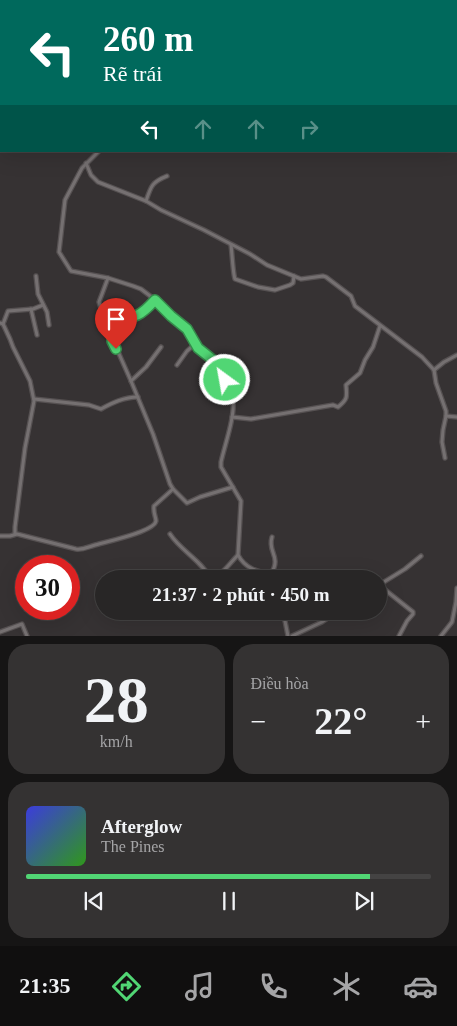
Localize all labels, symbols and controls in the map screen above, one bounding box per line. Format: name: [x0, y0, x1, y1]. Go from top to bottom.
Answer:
icon: left: [20, 20, 85, 85]
text: 260 m: [103, 20, 193, 59]
text: Rẽ trái: [103, 61, 162, 86]
icon: left: [136, 115, 164, 143]
icon: ahead: [189, 115, 217, 143]
icon: ahead: [242, 115, 270, 143]
icon: right: [295, 115, 323, 143]
pin: [95, 298, 137, 349]
icon: arrive: [102, 305, 130, 333]
position arrow: [198, 353, 250, 405]
speed limit sign: 30: [15, 555, 80, 620]
text: 21:37 · 2 phút · 450 m: [152, 584, 330, 605]
text: 28: [84, 664, 149, 736]
text: Điều hòa: [251, 675, 309, 692]
text: 22°: [314, 700, 367, 742]
text: −: [251, 706, 266, 737]
text: +: [415, 706, 431, 737]
text: km/h: [100, 733, 133, 750]
text: Afterglow: [101, 816, 182, 837]
text: The Pines: [101, 838, 165, 855]
icon: previous: [80, 887, 108, 915]
icon: pause: [215, 887, 243, 915]
icon: next: [350, 887, 378, 915]
icon: directions: [109, 969, 144, 1004]
icon: music: [182, 969, 217, 1004]
icon: phone: [256, 969, 291, 1004]
icon: climate: [329, 969, 364, 1004]
icon: car: [403, 969, 438, 1004]
text: 21:35: [19, 973, 71, 998]

